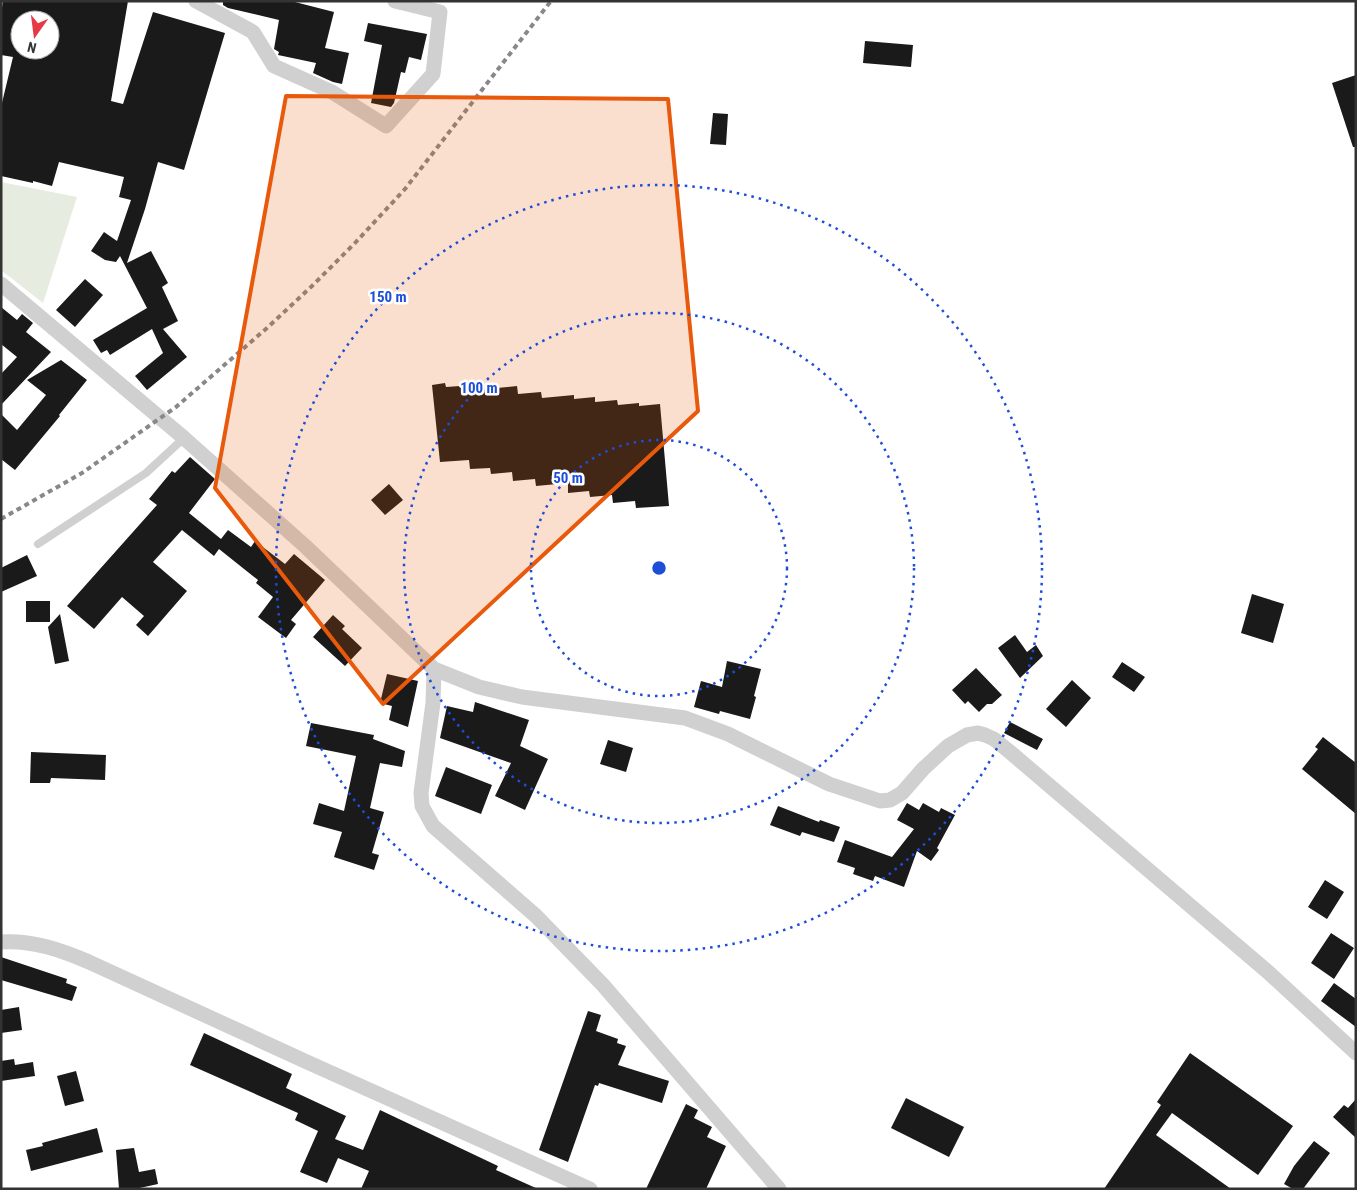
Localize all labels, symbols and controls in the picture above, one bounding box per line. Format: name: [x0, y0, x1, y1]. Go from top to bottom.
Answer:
north arrow: [10, 10, 60, 60]
text: N: [26, 39, 38, 56]
text: 150 m: [369, 288, 407, 306]
text: 100 m: [460, 379, 498, 397]
text: 50 m: [553, 469, 583, 487]
centre of rings: [650, 559, 668, 577]

